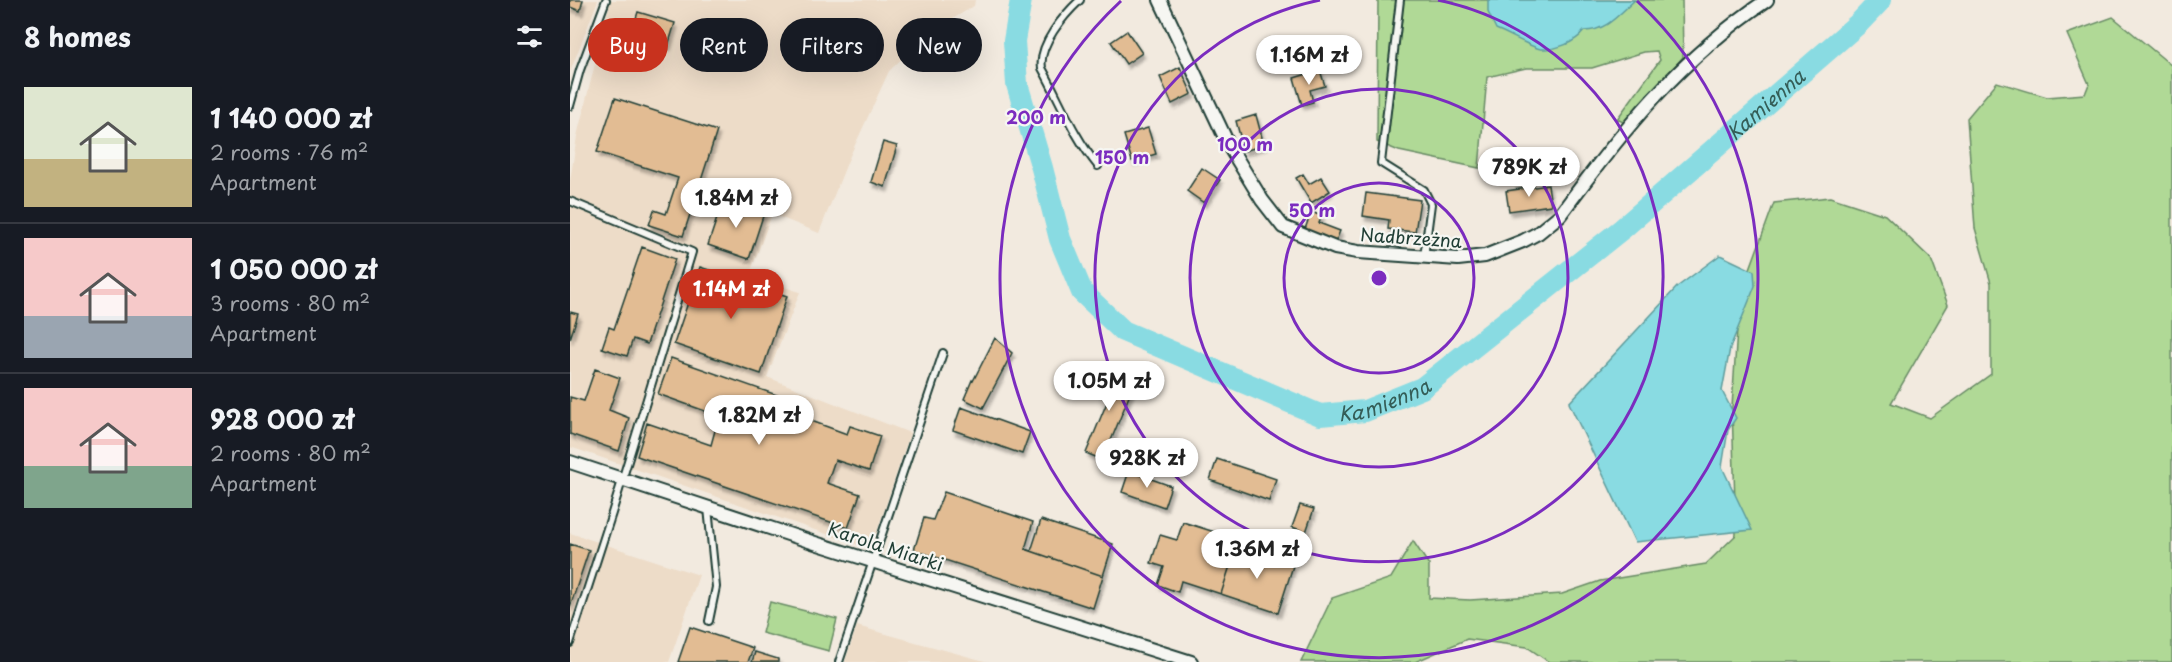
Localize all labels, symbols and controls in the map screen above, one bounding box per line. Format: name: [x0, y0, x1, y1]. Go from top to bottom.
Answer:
text: 8 homes: [24, 17, 131, 56]
chip: Buy: [588, 18, 668, 72]
chip: Rent: [680, 18, 768, 72]
chip: Filters: [780, 18, 884, 72]
chip: New: [896, 18, 982, 72]
icon: filters: [513, 20, 546, 53]
pin: 1.16M zł: [1247, 35, 1371, 86]
text: 1.16M zł: [1270, 39, 1348, 69]
water label: Kamienna: [1720, 61, 1812, 147]
text: 1 140 000 zł: [210, 98, 371, 137]
text: 200 m: [1006, 103, 1066, 130]
icon: home: [72, 111, 144, 183]
text: 100 m: [1217, 130, 1273, 157]
text: 2 rooms · 76 m²: [210, 137, 368, 167]
text: 150 m: [1095, 143, 1149, 170]
pin: 789K zł: [1474, 147, 1584, 198]
text: 789K zł: [1492, 151, 1566, 181]
text: Apartment: [210, 167, 317, 197]
pin: 1.84M zł: [674, 178, 798, 229]
text: 1.84M zł: [695, 182, 777, 212]
text: 50 m: [1289, 196, 1335, 223]
street label: Nadbrzeżna: [1359, 220, 1464, 254]
text: 1 050 000 zł: [210, 249, 377, 288]
icon: home: [72, 262, 144, 334]
centre of rings: [1369, 268, 1389, 288]
pin: 1.14M zł: [669, 269, 793, 320]
text: 1.14M zł: [693, 273, 769, 303]
text: 3 rooms · 80 m²: [210, 288, 370, 318]
text: Apartment: [210, 318, 317, 348]
pin: 1.05M zł: [1047, 361, 1171, 412]
text: 1.05M zł: [1068, 365, 1150, 395]
water label: Kamienna: [1337, 371, 1438, 428]
pin: 1.82M zł: [697, 395, 821, 446]
text: 928 000 zł: [210, 399, 354, 438]
text: 1.82M zł: [718, 399, 800, 429]
icon: home: [72, 412, 144, 484]
text: 2 rooms · 80 m²: [210, 438, 371, 468]
pin: 928K zł: [1092, 438, 1202, 489]
text: 928K zł: [1109, 442, 1185, 472]
text: Apartment: [210, 468, 317, 498]
street label: Karola Miarki: [825, 515, 947, 577]
pin: 1.36M zł: [1195, 529, 1319, 580]
text: 1.36M zł: [1215, 533, 1299, 563]

